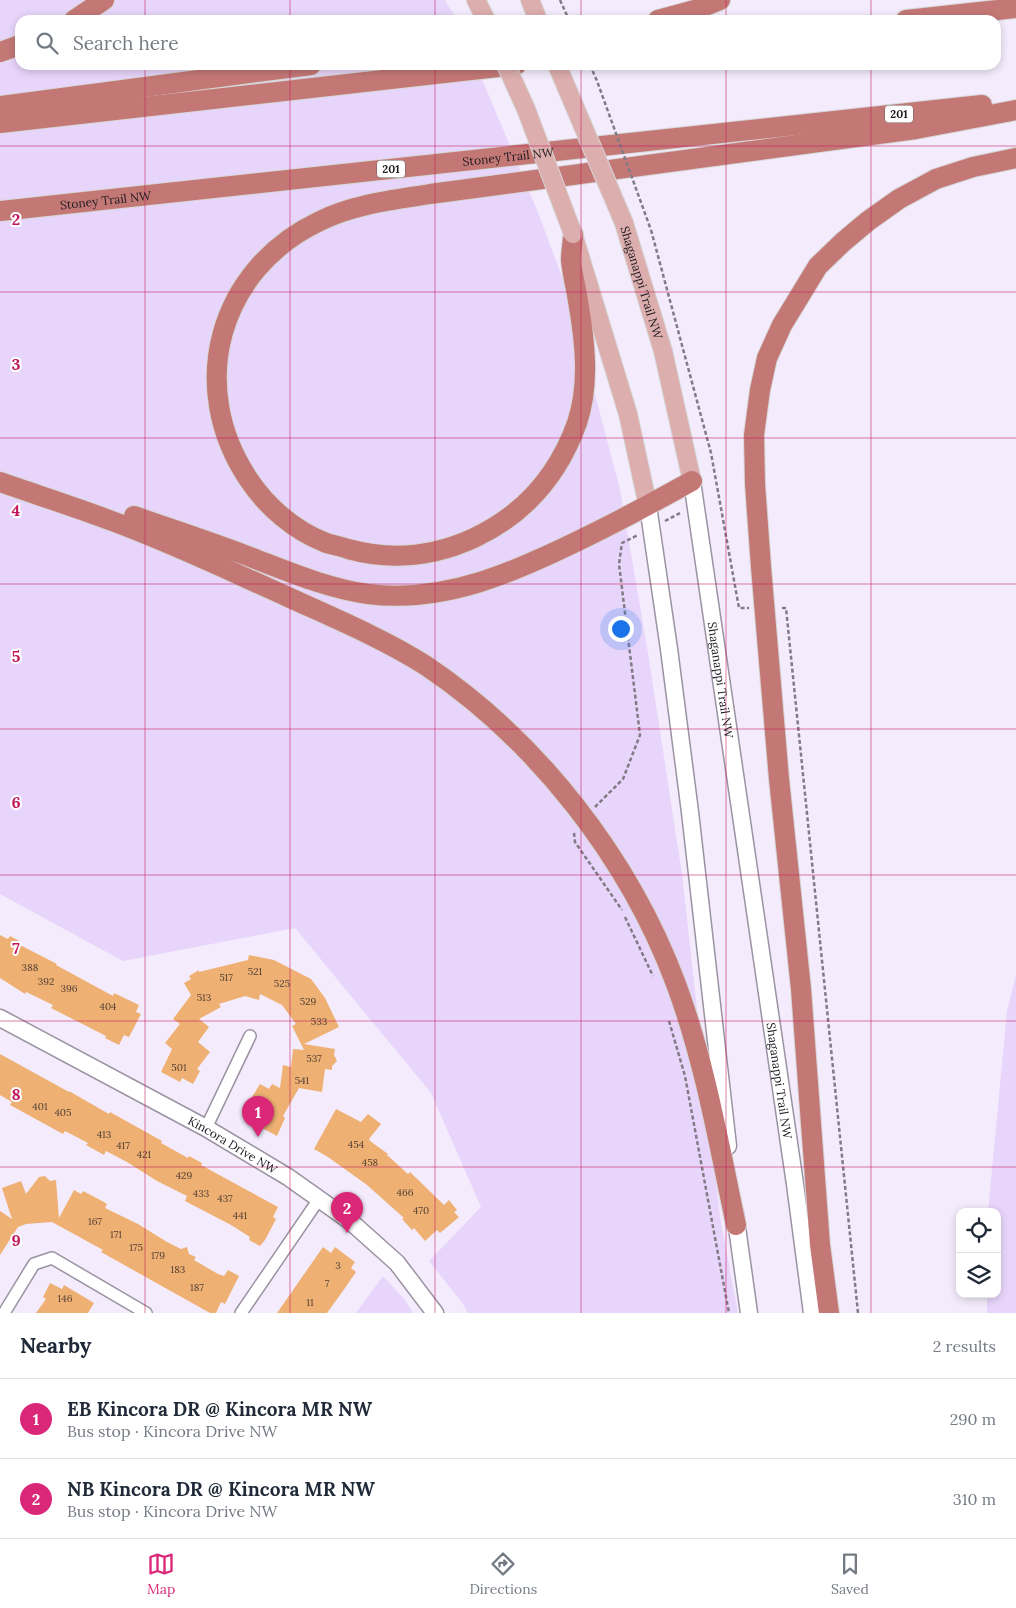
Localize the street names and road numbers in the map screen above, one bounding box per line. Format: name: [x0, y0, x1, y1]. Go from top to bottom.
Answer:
road number: 201: [885, 106, 913, 122]
street label: Stoney Trail NW: [462, 144, 555, 169]
road number: 201: [377, 160, 405, 178]
street label: Stoney Trail NW: [59, 187, 153, 212]
street label: Shaganappi Trail NW: [618, 224, 667, 342]
street label: Shaganappi Trail NW: [705, 621, 737, 740]
street label: Shaganappi Trail NW: [764, 1022, 796, 1141]
street label: Kincora Drive NW: [186, 1112, 281, 1177]

